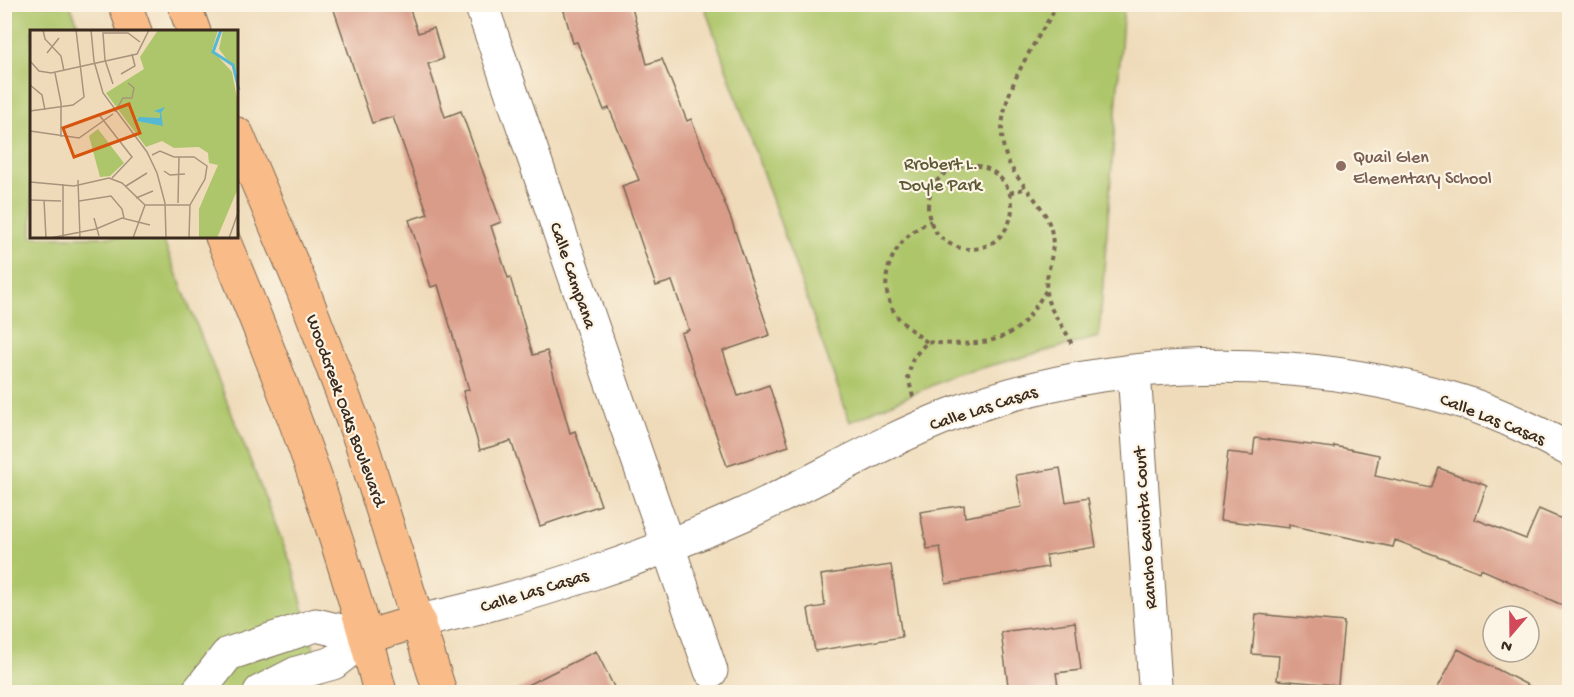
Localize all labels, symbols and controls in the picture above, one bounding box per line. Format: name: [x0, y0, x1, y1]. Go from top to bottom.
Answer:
inset map: [30, 30, 238, 238]
place label: Quail Glen Elementary School: [1353, 148, 1492, 190]
park label: Rrobert L. Doyle Park: [899, 155, 984, 197]
marker: Quail Glen Elementary School: [1334, 159, 1348, 173]
street label: Calle Campana: [544, 220, 600, 333]
street label: Woodcreek Oaks Boulevard: [300, 312, 390, 511]
street label: Calle Las Casas: [927, 382, 1041, 437]
street label: Calle Las Casas: [1436, 390, 1549, 451]
street label: Rancho Gaviota Court: [1130, 444, 1163, 610]
street label: Calle Las Casas: [478, 566, 593, 619]
north arrow: [1481, 604, 1541, 664]
text: N: [1498, 634, 1515, 656]

